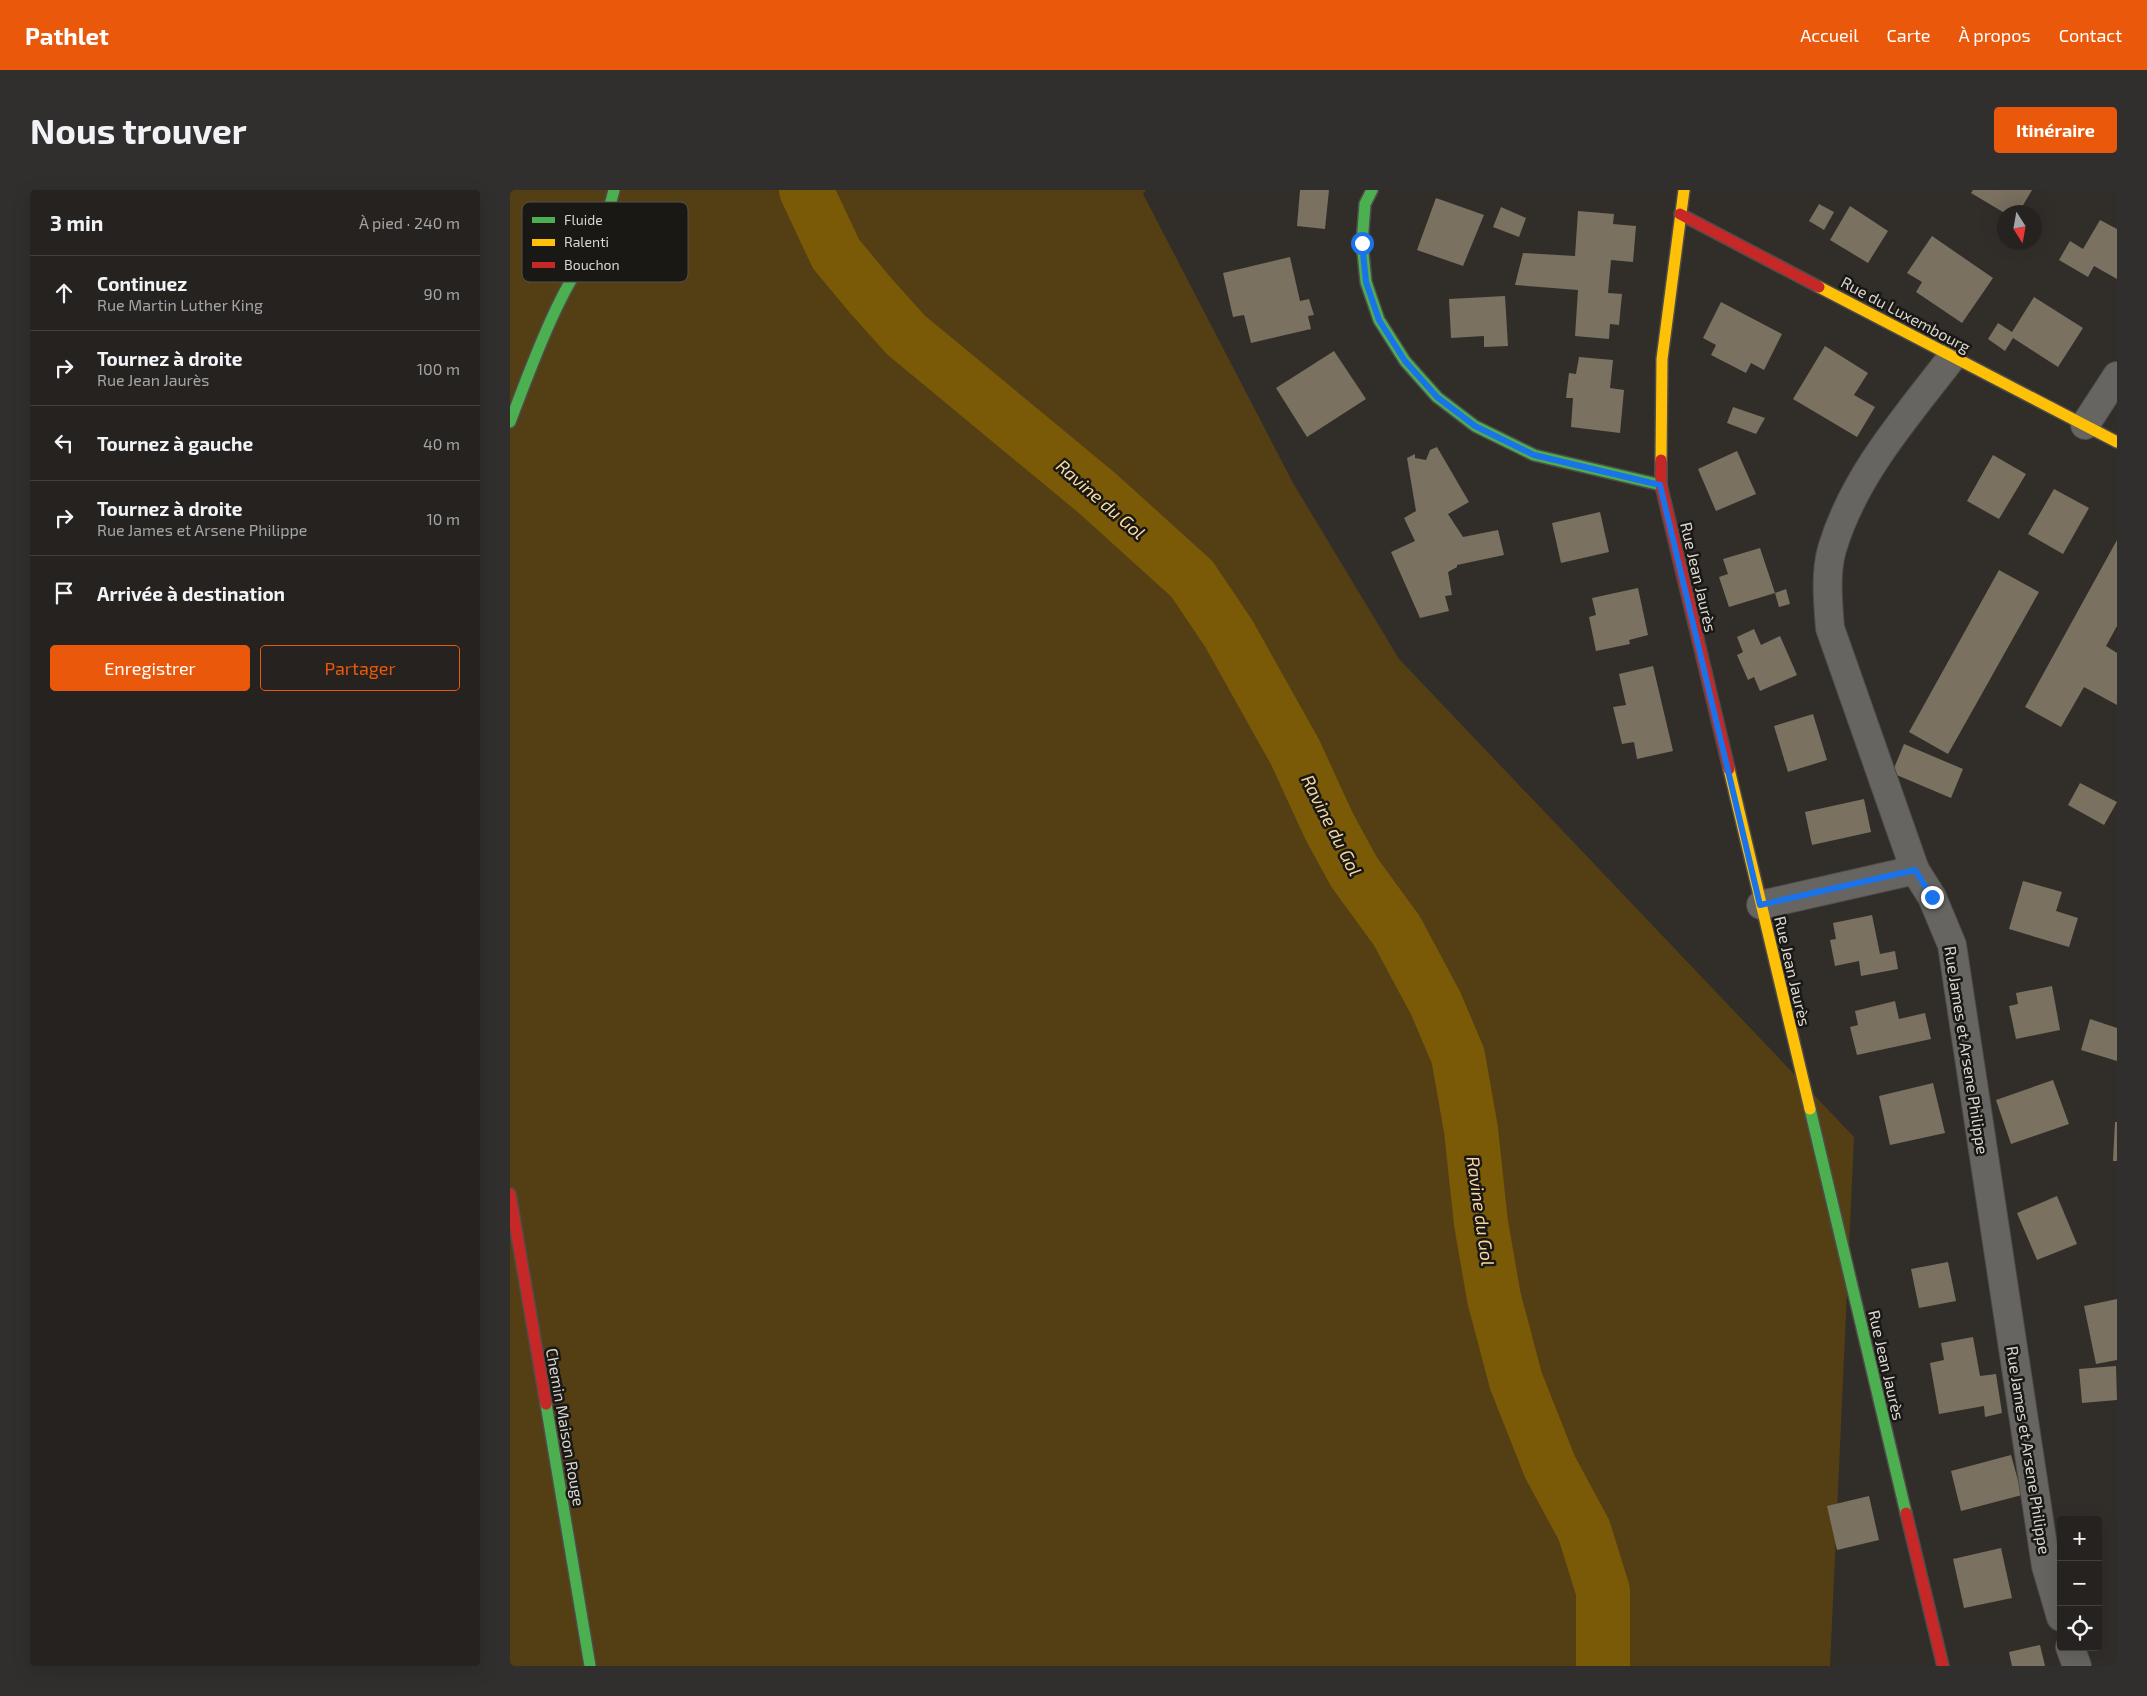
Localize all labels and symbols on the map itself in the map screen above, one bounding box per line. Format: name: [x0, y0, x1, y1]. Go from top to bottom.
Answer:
legend: [522, 202, 688, 282]
north arrow: [1997, 205, 2042, 250]
text: Fluide: [564, 211, 603, 228]
route start: [1351, 232, 1374, 255]
text: Ralenti: [564, 233, 609, 250]
text: Bouchon: [564, 256, 620, 273]
street label: Rue du Luxembourg: [1838, 272, 1974, 356]
water label: Ravine du Gol: [1052, 454, 1150, 544]
street label: Rue Jean Jaurès: [1677, 520, 1721, 634]
water label: Ravine du Gol: [1297, 771, 1367, 879]
route end: [1921, 886, 1944, 909]
street label: Rue Jean Jaurès: [1771, 914, 1815, 1028]
street label: Rue James et Arsene Philippe: [1941, 945, 1993, 1155]
water label: Ravine du Gol: [1462, 1155, 1500, 1267]
street label: Rue Jean Jaurès: [1865, 1308, 1909, 1422]
street label: Rue James et Arsene Philippe: [2003, 1345, 2055, 1555]
street label: Chemin Maison Rouge: [543, 1346, 589, 1508]

